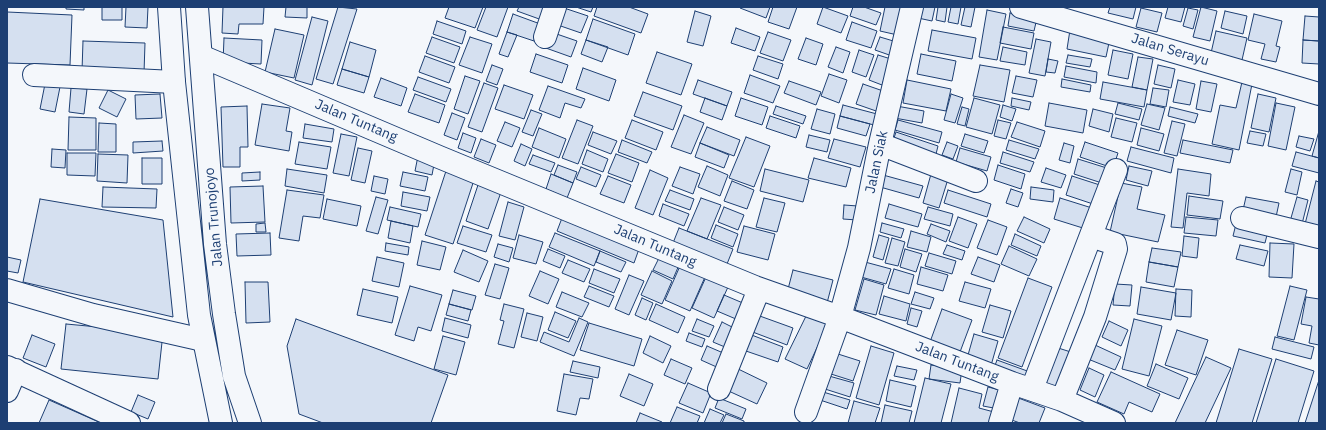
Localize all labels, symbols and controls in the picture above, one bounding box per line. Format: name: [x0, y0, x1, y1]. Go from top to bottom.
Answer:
street label: Jalan Serayu: [1129, 30, 1211, 70]
street label: Jalan Tuntang: [312, 96, 400, 146]
street label: Jalan Siak: [862, 129, 892, 195]
street label: Jalan Trunojoyo: [201, 167, 227, 267]
street label: Jalan Tuntang: [611, 221, 699, 271]
street label: Jalan Tuntang: [913, 338, 1001, 386]

